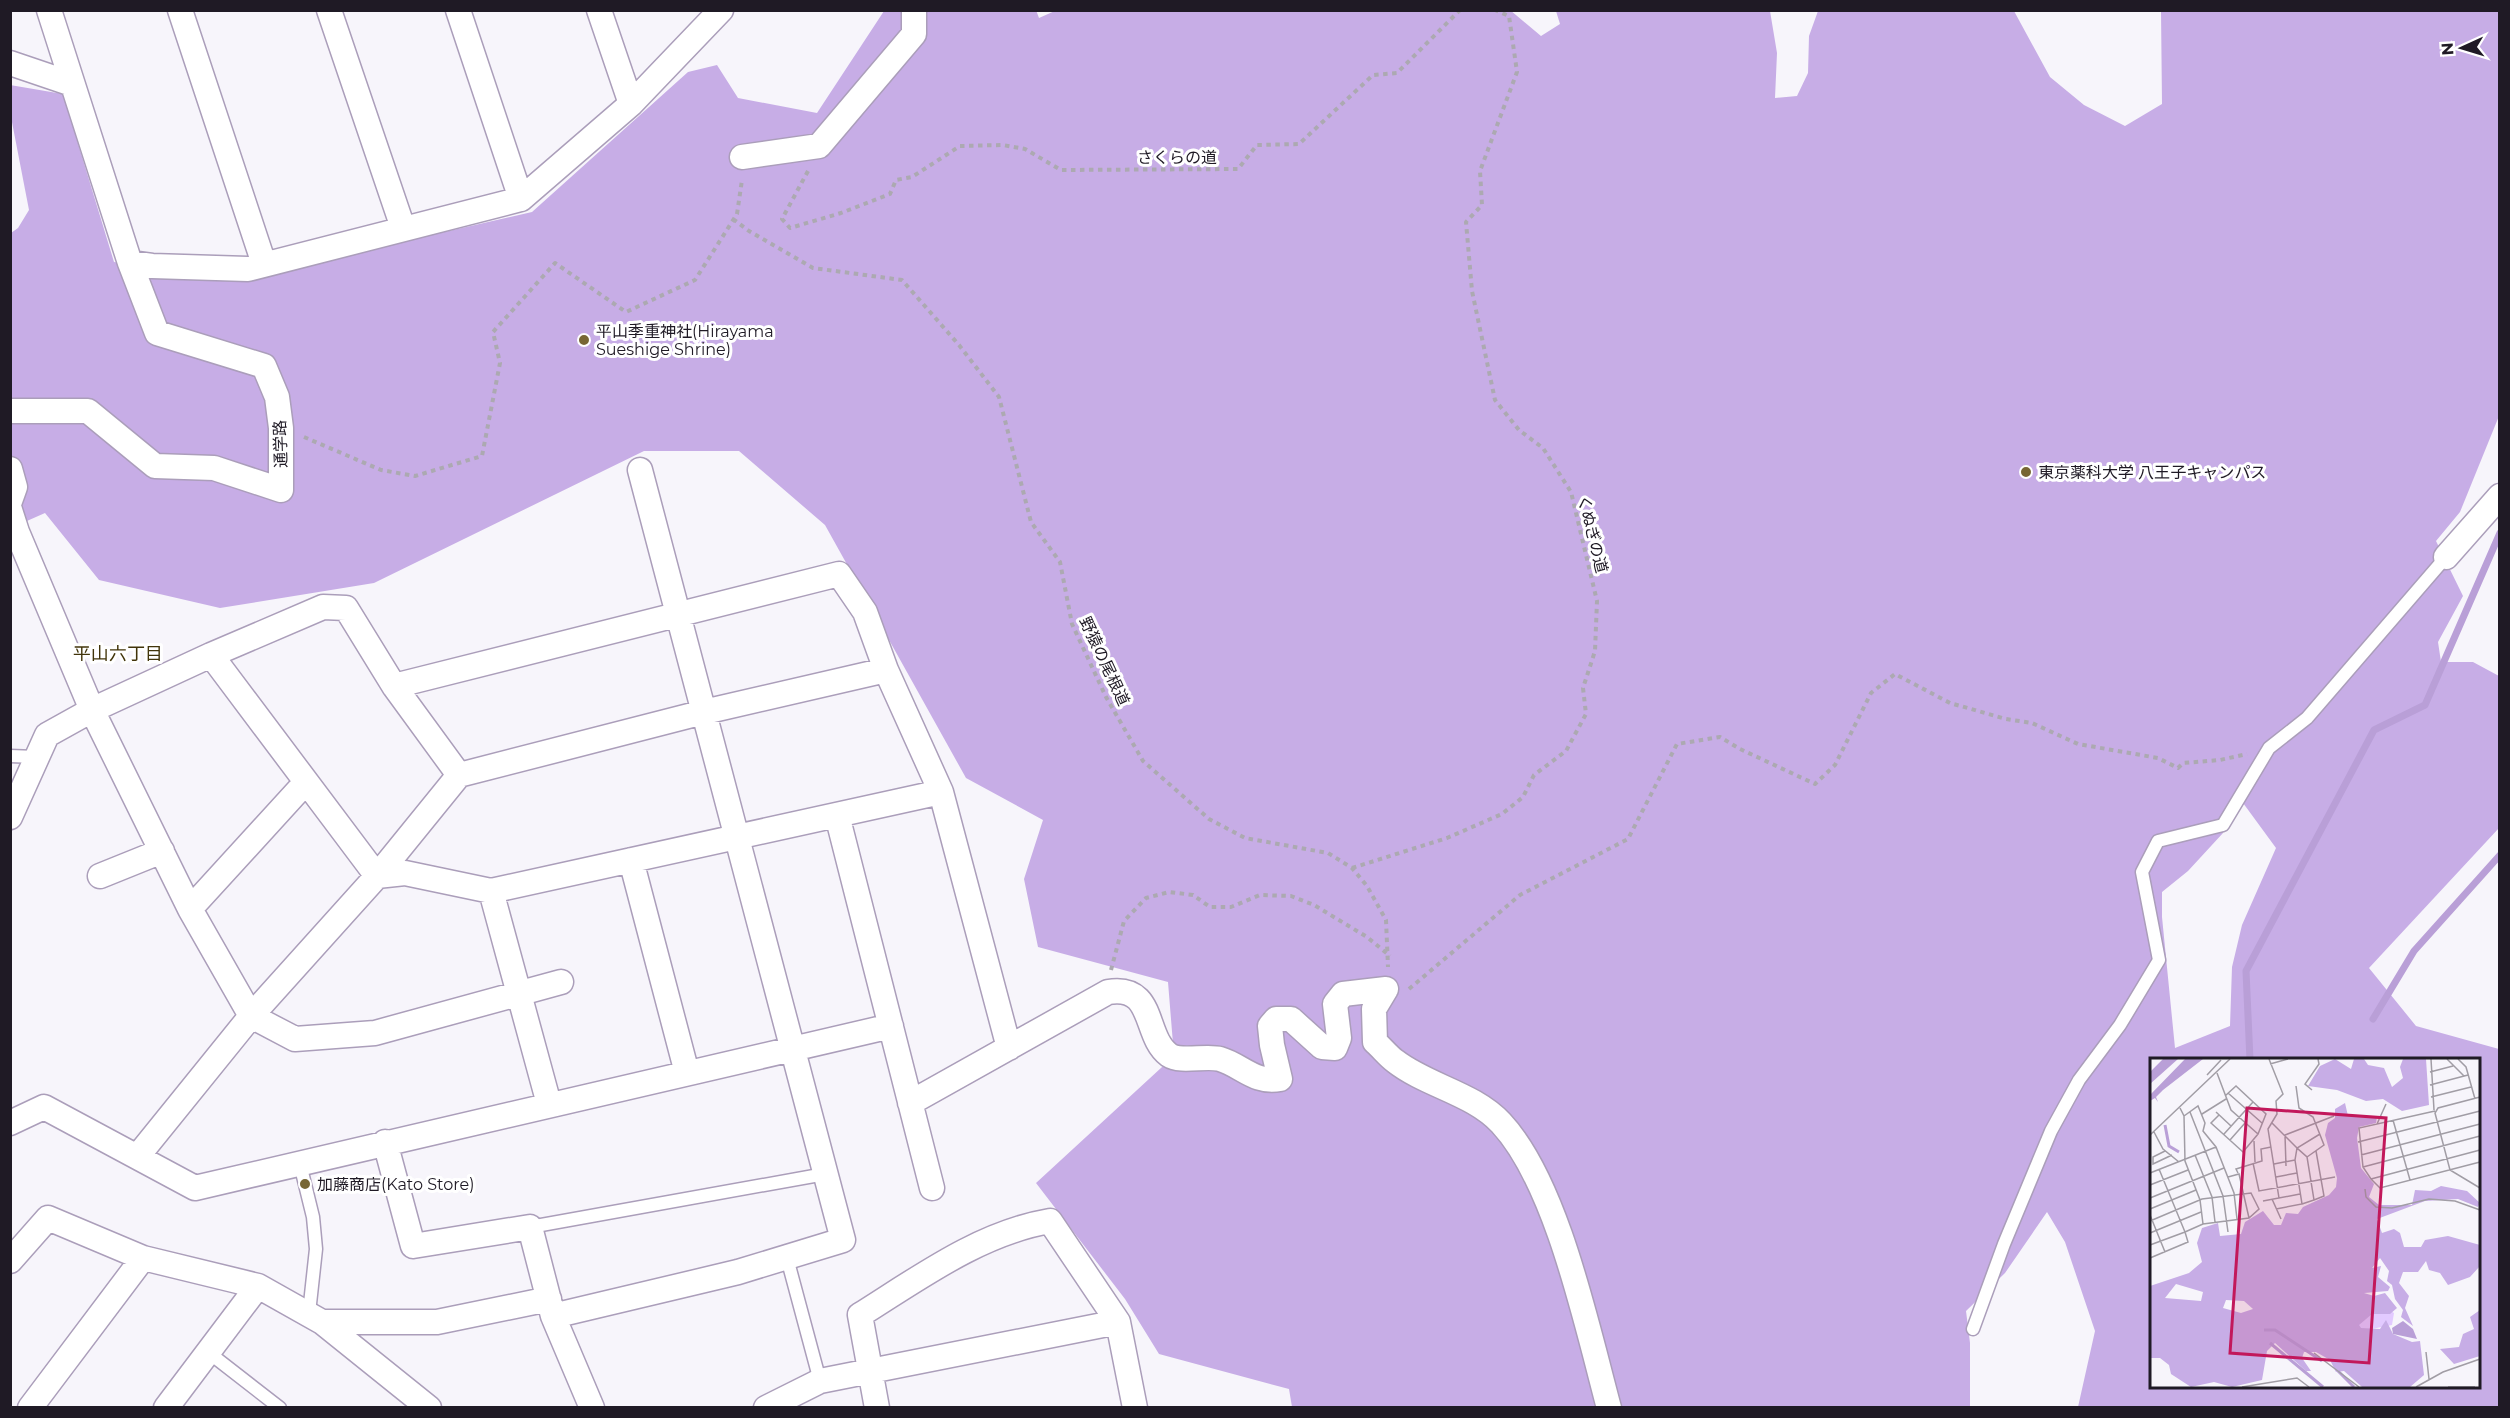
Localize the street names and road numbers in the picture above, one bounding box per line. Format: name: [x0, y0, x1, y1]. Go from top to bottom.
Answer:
street label: さくらの道: [1137, 148, 1217, 167]
street label: 通学路: [270, 420, 291, 468]
street label: くぬぎの道: [1574, 493, 1611, 575]
street label: 野猿の尾根道: [1076, 614, 1133, 709]

